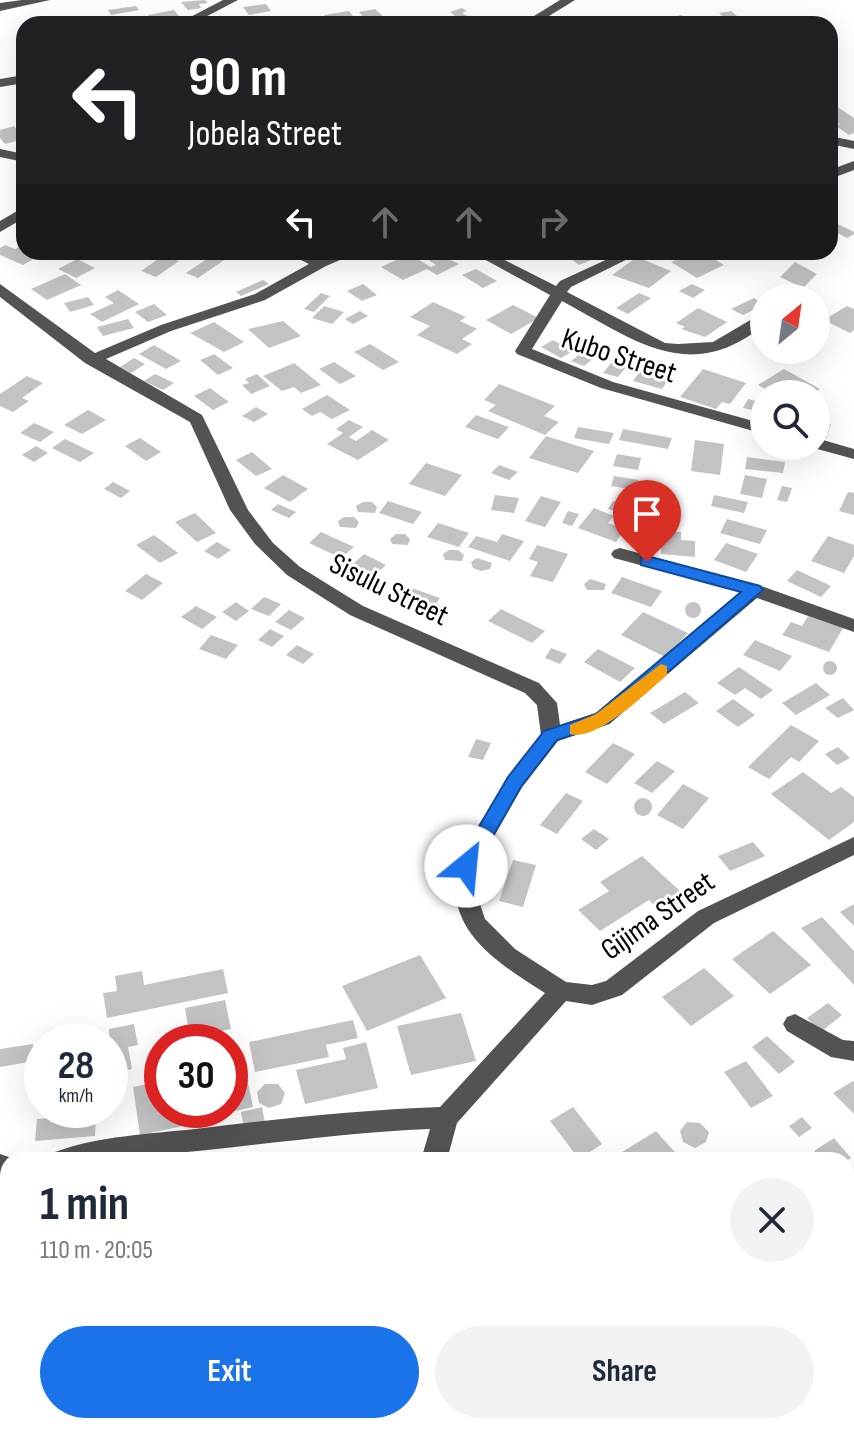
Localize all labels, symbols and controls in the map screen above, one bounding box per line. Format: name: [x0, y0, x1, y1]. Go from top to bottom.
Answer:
text: 90 m: [188, 45, 287, 112]
icon: left: [56, 48, 160, 152]
text: Jobela Street: [188, 113, 342, 156]
icon: left: [279, 200, 323, 244]
icon: ahead: [363, 200, 407, 244]
icon: ahead: [447, 200, 491, 244]
icon: right: [531, 200, 575, 244]
north arrow: [750, 284, 830, 364]
map controls: [750, 284, 830, 460]
street label: Kubo Street: [557, 321, 681, 391]
button: search: [750, 380, 830, 460]
pin: [613, 480, 681, 562]
icon: arrive: [625, 492, 669, 536]
street label: Sisulu Street: [324, 546, 454, 634]
position arrow: [424, 824, 508, 908]
street label: Gijima Street: [594, 864, 722, 968]
speed limit sign: 30: [144, 1024, 248, 1128]
text: 28: [58, 1042, 94, 1090]
text: km/h: [59, 1084, 93, 1108]
text: 1 min: [40, 1176, 129, 1233]
button: close: [730, 1178, 814, 1262]
text: 110 m · 20:05: [40, 1235, 153, 1266]
button: Exit: [40, 1326, 419, 1418]
button: Share: [435, 1326, 814, 1418]

